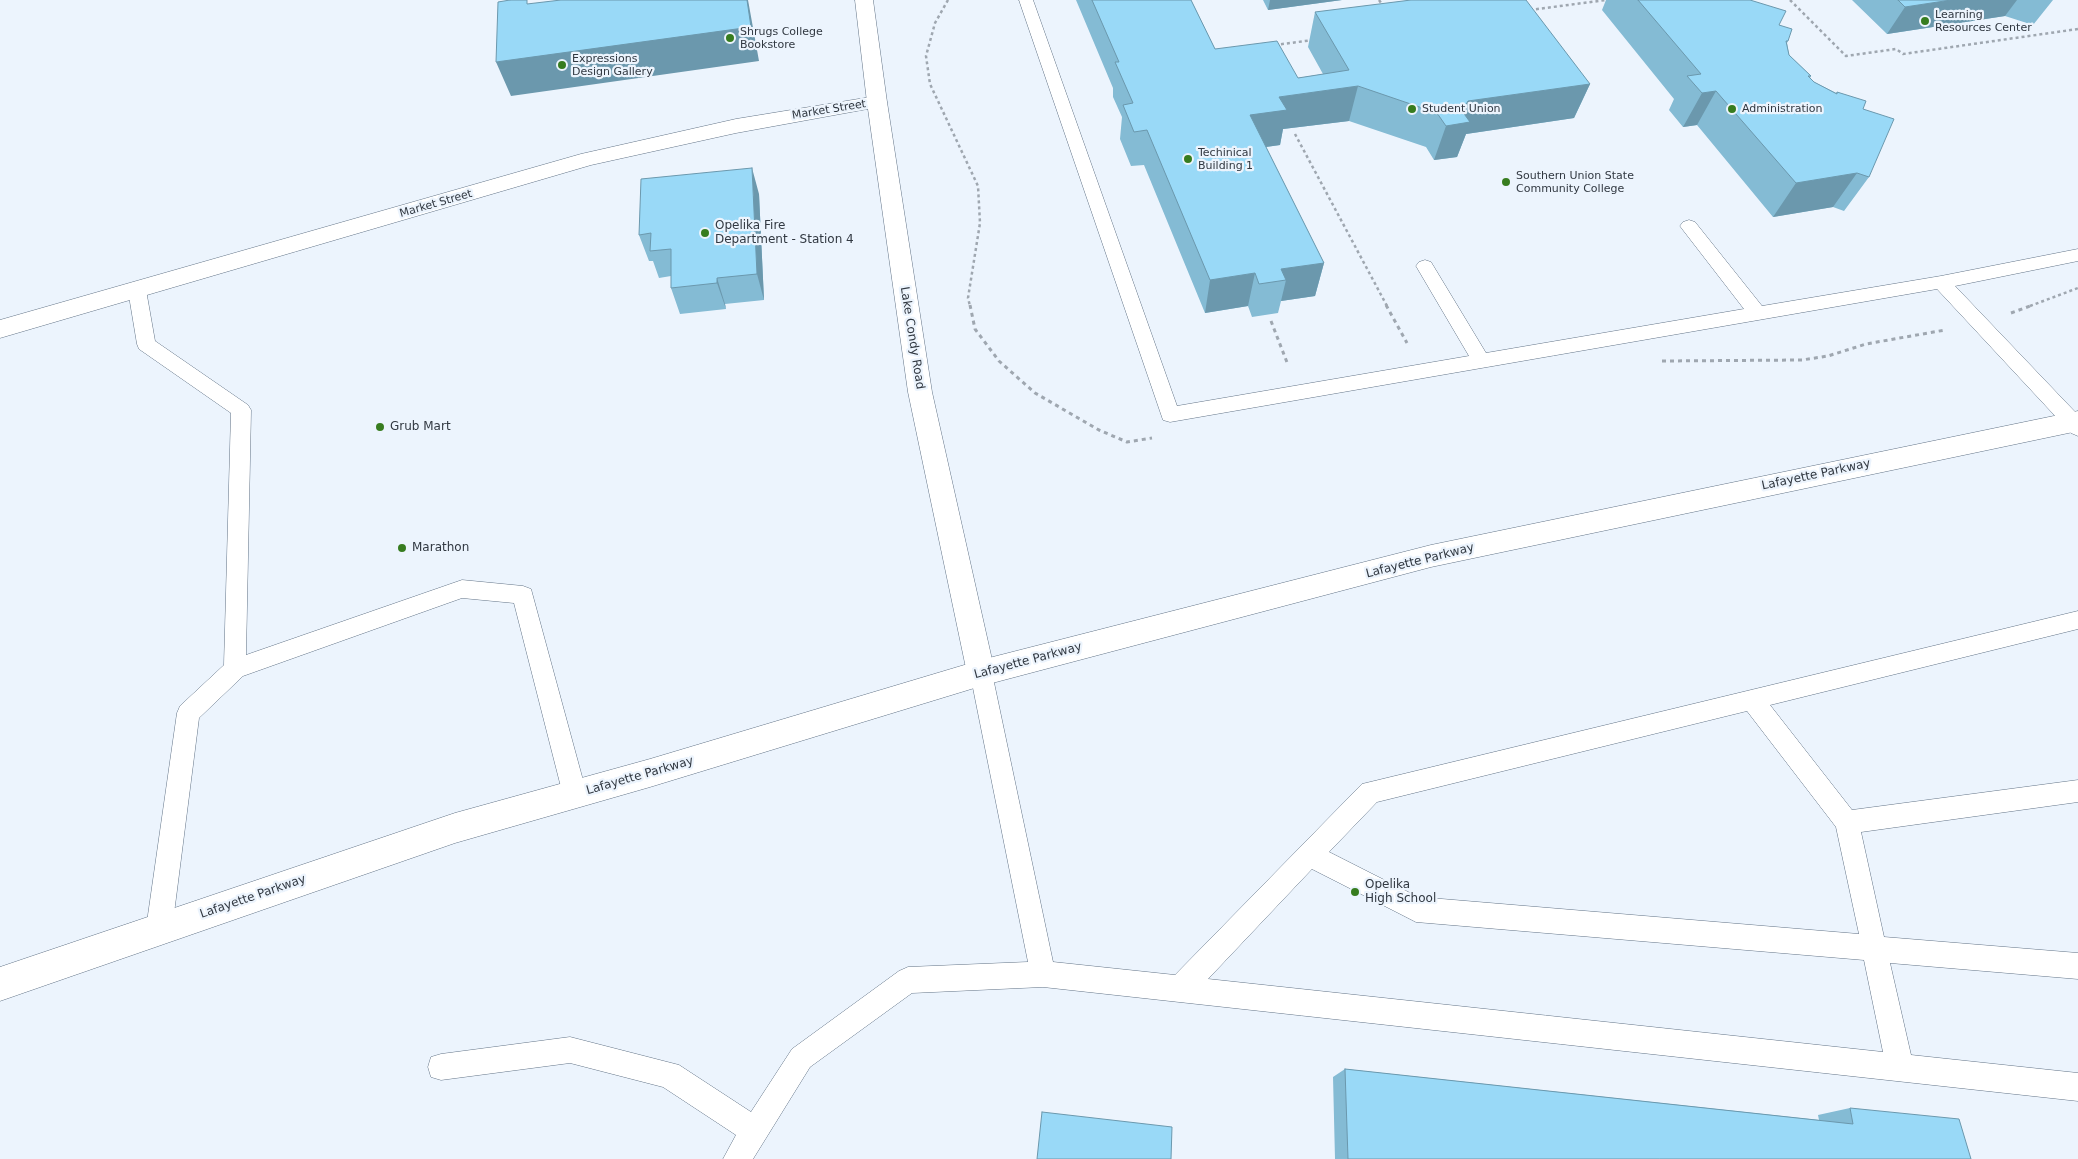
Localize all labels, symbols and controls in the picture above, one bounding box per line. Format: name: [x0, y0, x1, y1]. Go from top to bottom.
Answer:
place label: Learning Resources Center: [1935, 8, 2032, 34]
marker: Learning Resources Center: [1919, 15, 1931, 27]
place label: Shrugs College Bookstore: [740, 25, 823, 51]
marker: Shrugs College Bookstore: [724, 32, 736, 44]
place label: Expressions Design Gallery: [572, 52, 653, 78]
marker: Expressions Design Gallery: [556, 59, 568, 71]
street label: Market Street: [791, 98, 867, 122]
place label: Student Union: [1422, 102, 1501, 116]
place label: Administration: [1742, 102, 1822, 116]
marker: Student Union: [1406, 103, 1418, 115]
marker: Administration: [1726, 103, 1738, 115]
place label: Techinical Building 1: [1198, 146, 1253, 172]
marker: Techinical Building 1: [1182, 153, 1194, 165]
place label: Southern Union State Community College: [1516, 169, 1634, 195]
marker: Southern Union State Community College: [1500, 176, 1512, 188]
street label: Market Street: [398, 187, 474, 221]
place label: Opelika Fire Department - Station 4: [715, 219, 854, 247]
marker: Opelika Fire Department - Station 4: [699, 227, 711, 239]
street label: Lake Condy Road: [897, 286, 927, 390]
place label: Grub Mart: [390, 420, 451, 434]
marker: Grub Mart: [374, 421, 386, 433]
street label: Lafayette Parkway: [1760, 456, 1872, 494]
place label: Marathon: [412, 541, 469, 555]
street label: Lafayette Parkway: [1364, 541, 1476, 581]
marker: Marathon: [396, 542, 408, 554]
street label: Lafayette Parkway: [973, 640, 1083, 682]
street label: Lafayette Parkway: [585, 754, 695, 798]
street label: Lafayette Parkway: [198, 872, 308, 922]
place label: Opelika High School: [1365, 878, 1436, 906]
marker: Opelika High School: [1349, 886, 1361, 898]

